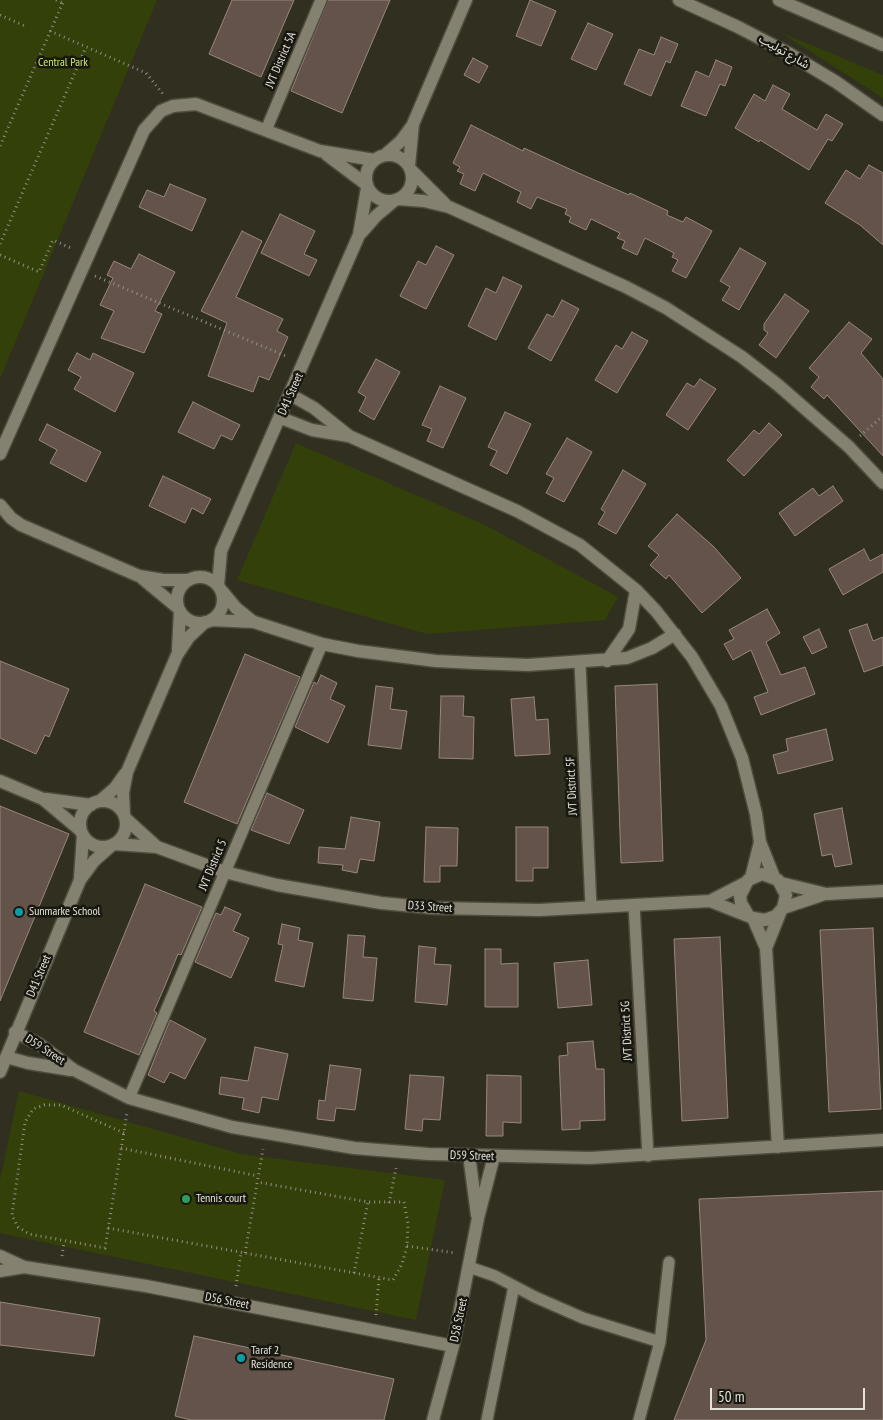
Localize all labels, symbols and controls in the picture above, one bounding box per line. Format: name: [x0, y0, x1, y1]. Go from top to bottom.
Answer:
street label: JVT District 5A: [263, 30, 299, 90]
street label: شارع توليب: [756, 32, 812, 72]
park label: Central Park: [38, 56, 88, 70]
street label: D41 Street: [275, 371, 307, 417]
street label: JVT District 5F: [563, 756, 581, 816]
street label: JVT District 5: [196, 837, 230, 893]
street label: D33 Street: [407, 898, 453, 916]
place label: Sunmarke School: [29, 905, 100, 919]
marker: Sunmarke School: [13, 906, 25, 918]
street label: D41 Street: [24, 953, 54, 999]
street label: JVT District 5G: [618, 1001, 636, 1061]
street label: D59 Street: [22, 1032, 68, 1068]
street label: D59 Street: [450, 1148, 494, 1164]
place label: Tennis court: [196, 1192, 246, 1206]
marker: Tennis court: [180, 1193, 192, 1205]
street label: D56 Street: [204, 1290, 250, 1312]
street label: D58 Street: [447, 1297, 471, 1343]
place label: Taraf 2 Residence: [251, 1344, 292, 1372]
marker: Taraf 2 Residence: [235, 1352, 247, 1364]
scale bar: [713, 1378, 868, 1410]
text: 50 m: [718, 1387, 744, 1406]

